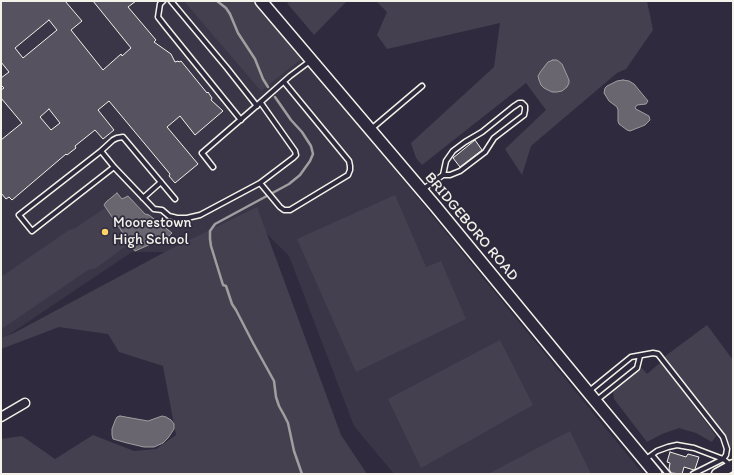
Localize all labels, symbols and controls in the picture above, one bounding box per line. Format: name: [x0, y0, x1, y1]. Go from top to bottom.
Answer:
street label: BRIDGEBORO ROAD: [420, 169, 522, 285]
place label: Moorestown High School: [113, 214, 191, 249]
marker: Moorestown High School: [100, 227, 110, 237]

